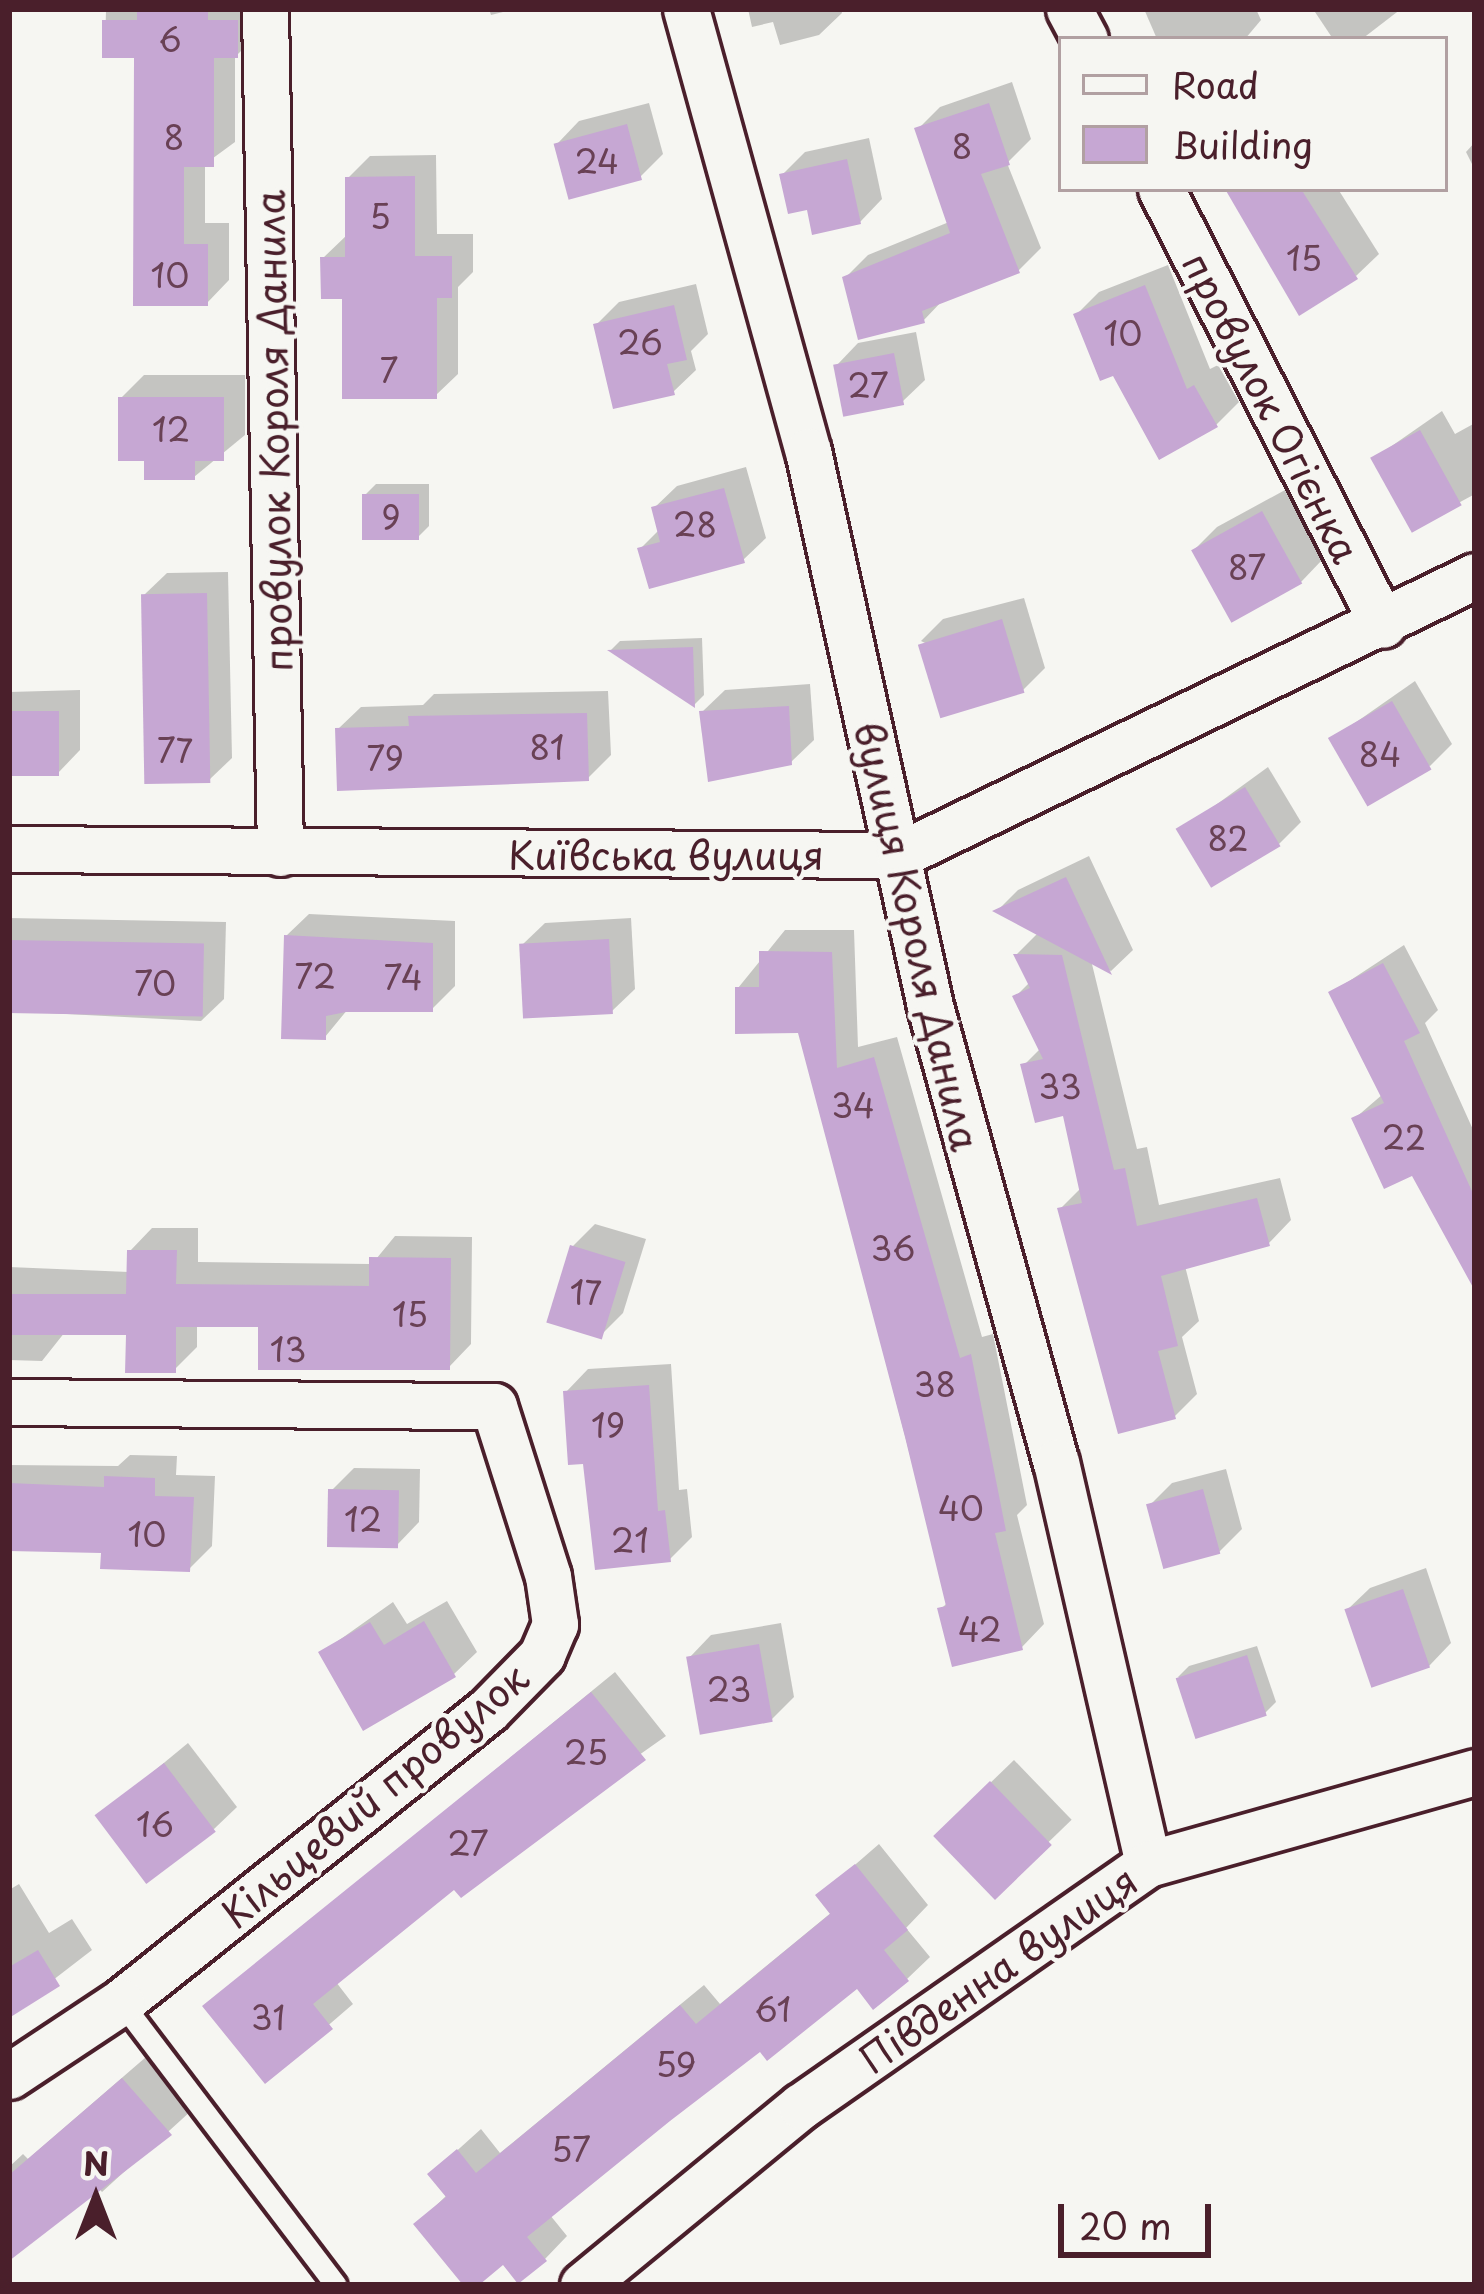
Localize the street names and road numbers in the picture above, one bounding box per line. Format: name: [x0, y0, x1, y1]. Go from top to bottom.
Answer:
street label: провулок Короля Данила: [245, 189, 301, 673]
street label: провулок Огієнка: [1173, 244, 1371, 570]
street label: вулиця Короля Данила: [846, 717, 990, 1155]
street label: Київська вулиця: [507, 831, 825, 877]
street label: Кільцевий провулок: [212, 1654, 536, 1936]
street label: Південна вулиця: [850, 1855, 1146, 2083]

